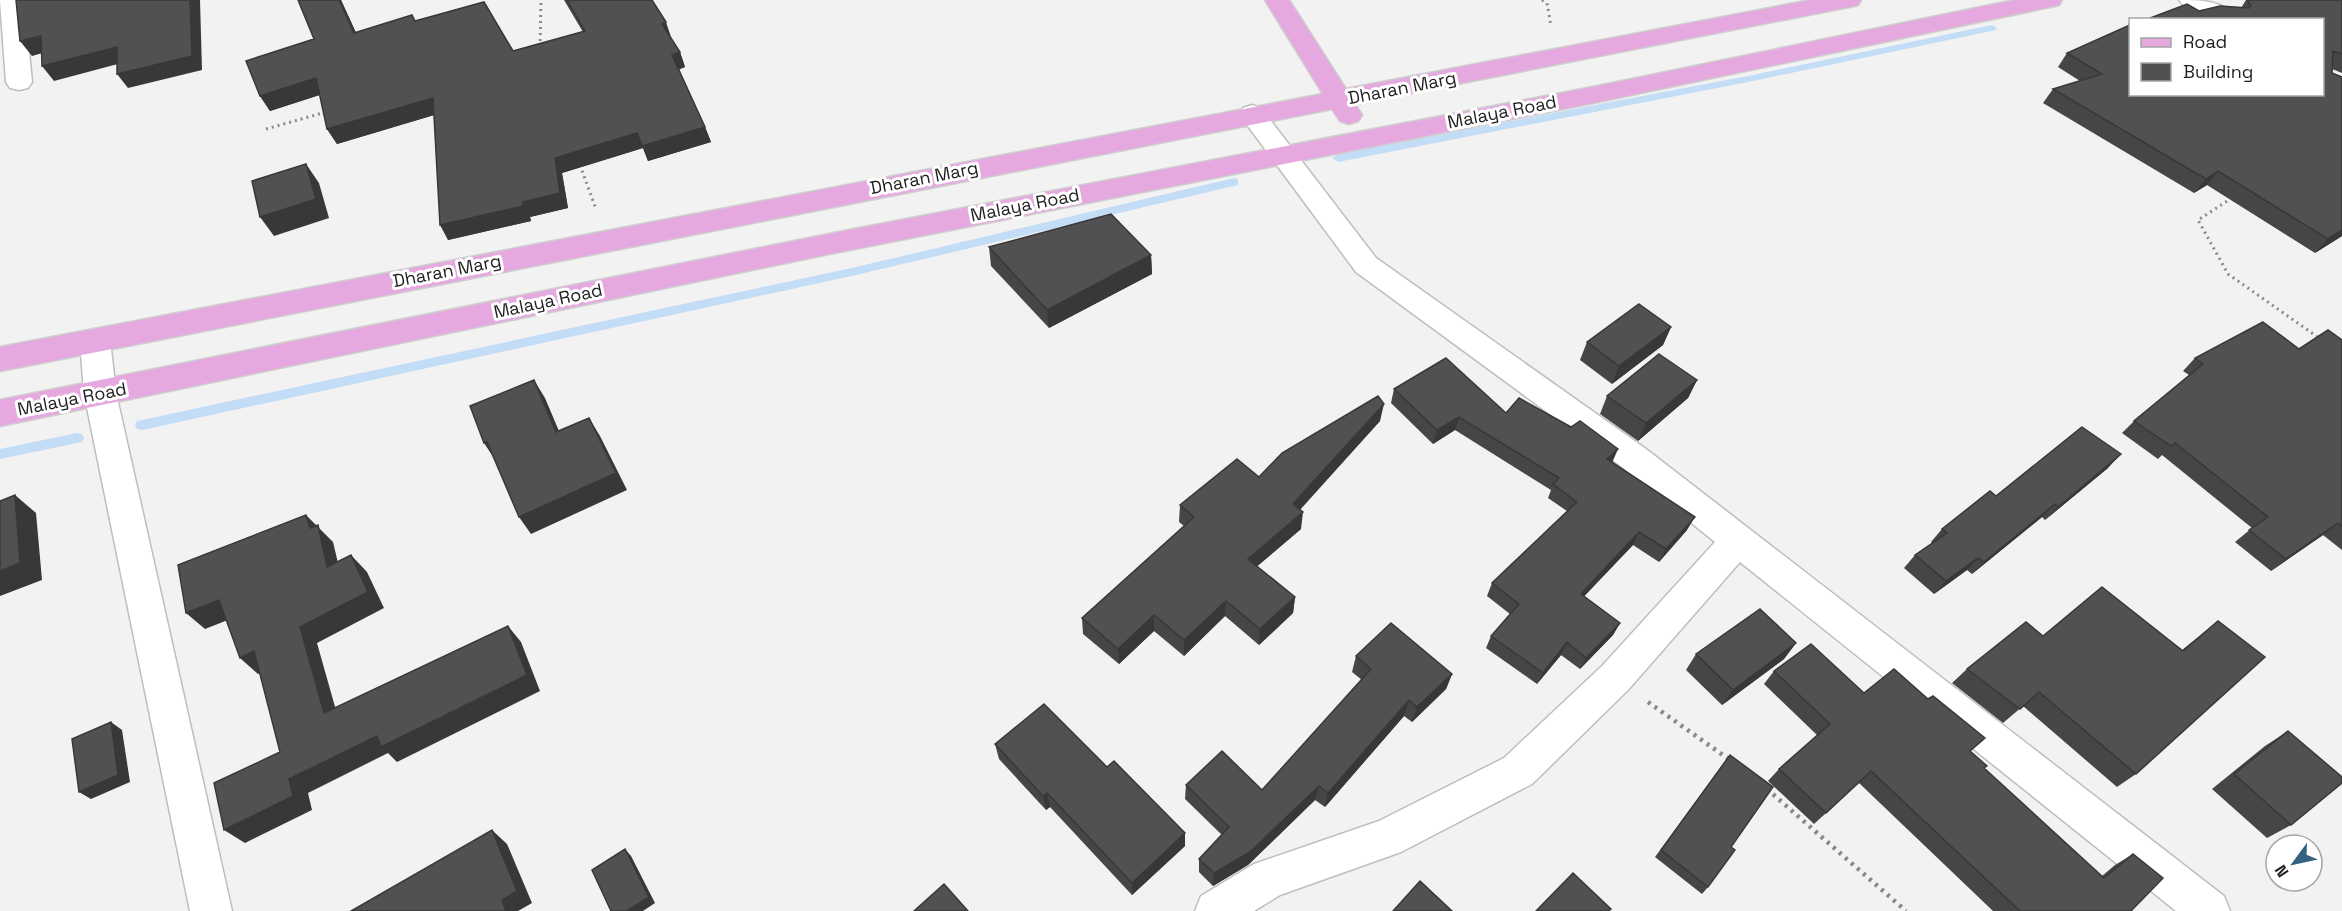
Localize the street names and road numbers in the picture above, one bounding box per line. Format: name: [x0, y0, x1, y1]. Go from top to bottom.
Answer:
street label: Dharan Marg: [1346, 66, 1458, 109]
street label: Malaya Road: [1445, 90, 1558, 133]
street label: Dharan Marg: [868, 156, 980, 199]
street label: Malaya Road: [968, 183, 1081, 226]
street label: Dharan Marg: [391, 249, 503, 292]
street label: Malaya Road: [491, 278, 604, 323]
street label: Malaya Road: [15, 377, 128, 420]

